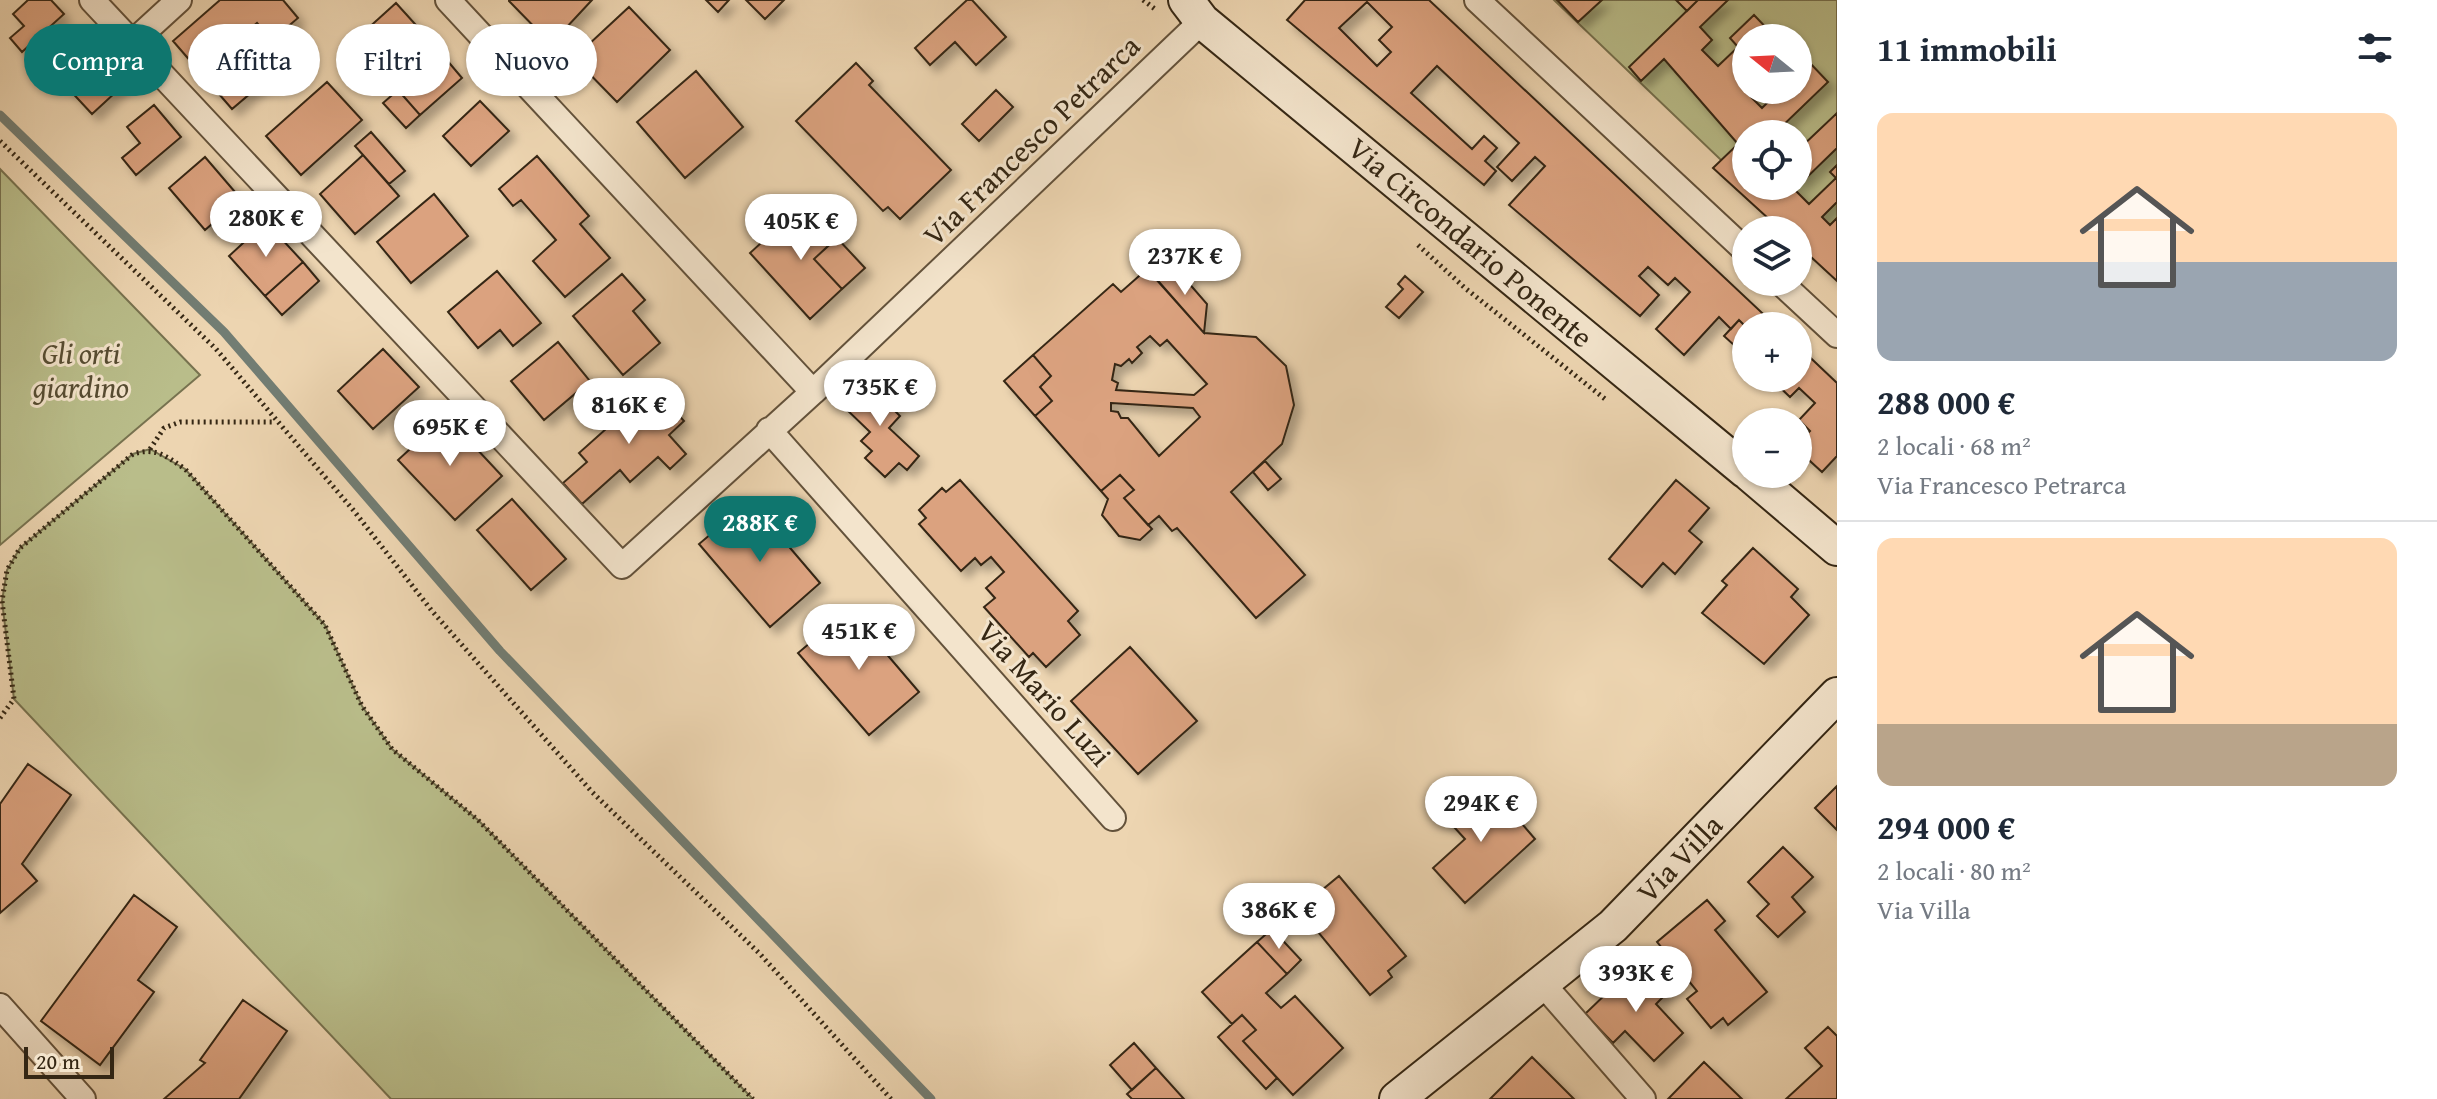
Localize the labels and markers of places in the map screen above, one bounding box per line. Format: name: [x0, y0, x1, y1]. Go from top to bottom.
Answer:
pin: 280K €: [201, 191, 331, 259]
pin: 405K €: [736, 194, 866, 262]
pin: 237K €: [1120, 229, 1250, 297]
pin: 735K €: [815, 360, 945, 428]
pin: 816K €: [564, 378, 694, 446]
pin: 695K €: [385, 400, 515, 468]
pin: 288K €: [695, 496, 825, 564]
pin: 451K €: [794, 604, 924, 672]
pin: 294K €: [1416, 776, 1546, 844]
pin: 386K €: [1214, 883, 1344, 951]
pin: 393K €: [1571, 946, 1701, 1014]

